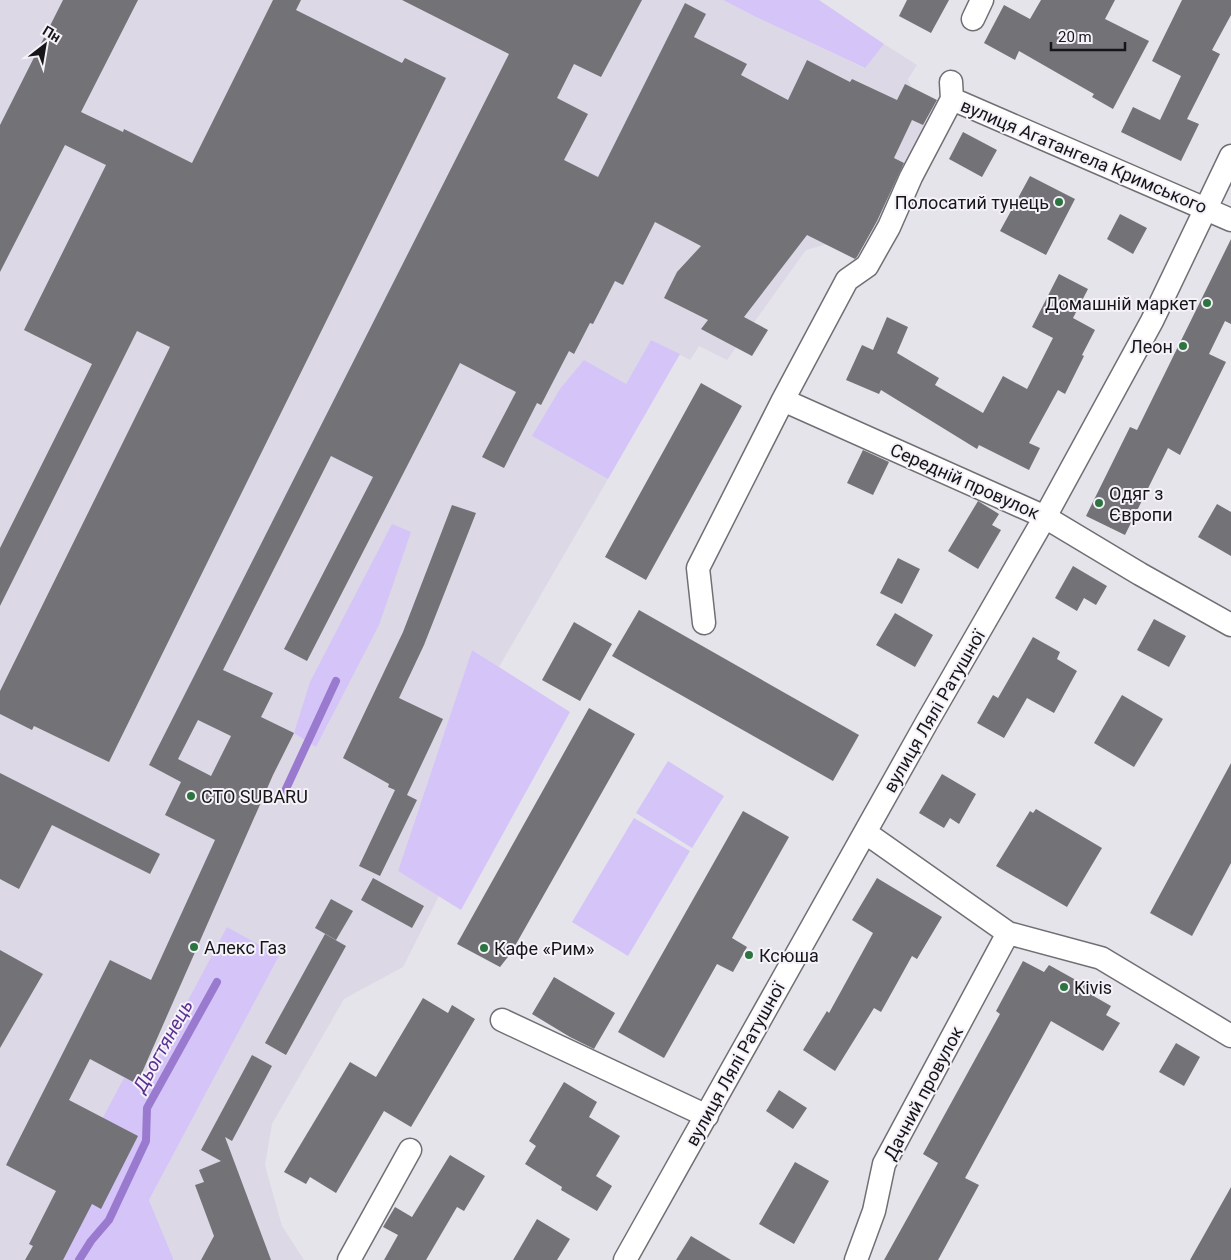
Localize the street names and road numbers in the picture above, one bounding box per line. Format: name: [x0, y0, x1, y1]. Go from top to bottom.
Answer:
street label: вулиця Агатангела Кримського: [958, 94, 1210, 218]
street label: Середній провулок: [887, 439, 1043, 523]
street label: вулиця Лялі Ратушної: [879, 625, 990, 796]
street label: вулиця Лялі Ратушної: [681, 977, 790, 1150]
street label: Дачний провулок: [879, 1022, 967, 1163]

